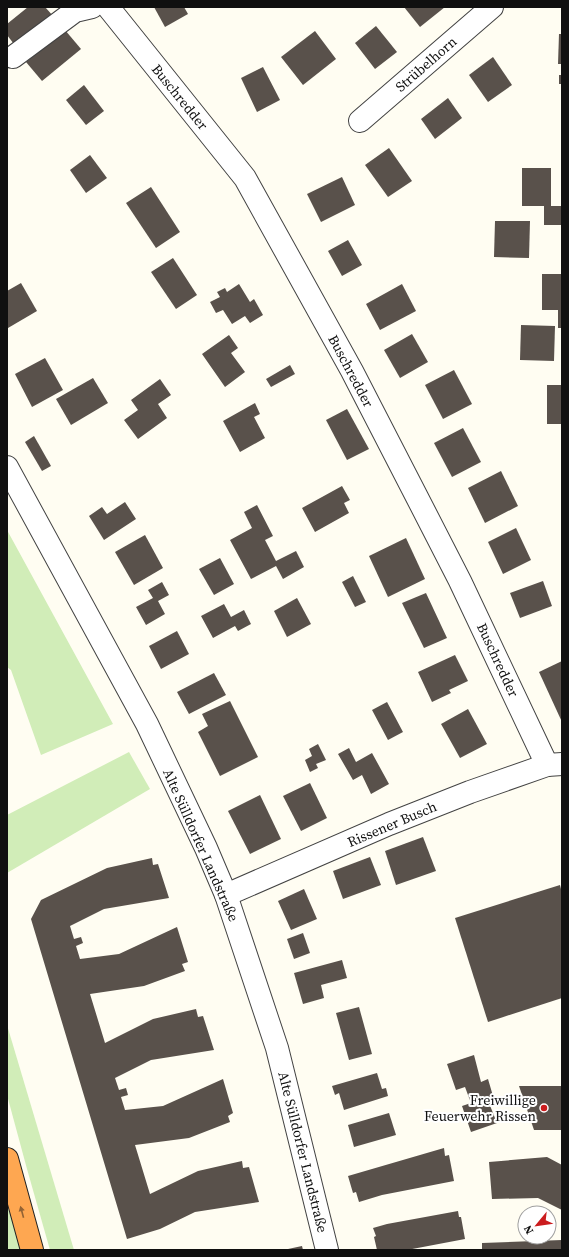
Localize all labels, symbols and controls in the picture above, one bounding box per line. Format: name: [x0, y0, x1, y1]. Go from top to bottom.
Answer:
street label: Strübelhorn: [391, 31, 461, 96]
street label: Buschredder: [147, 60, 213, 134]
street label: Buschredder: [323, 331, 379, 411]
street label: Buschredder: [472, 620, 524, 700]
street label: Alte Sülldorfer Landstraße: [158, 765, 244, 925]
street label: Rissener Busch: [344, 796, 440, 852]
street label: Alte Sülldorfer Landstraße: [273, 1069, 333, 1235]
place label: Freiwillige Feuerwehr Rissen: [424, 1090, 537, 1126]
marker: Freiwillige Feuerwehr Rissen: [539, 1103, 549, 1113]
north arrow: [517, 1205, 557, 1245]
one-way arrow: [19, 1206, 25, 1218]
text: N: [520, 1222, 537, 1237]

